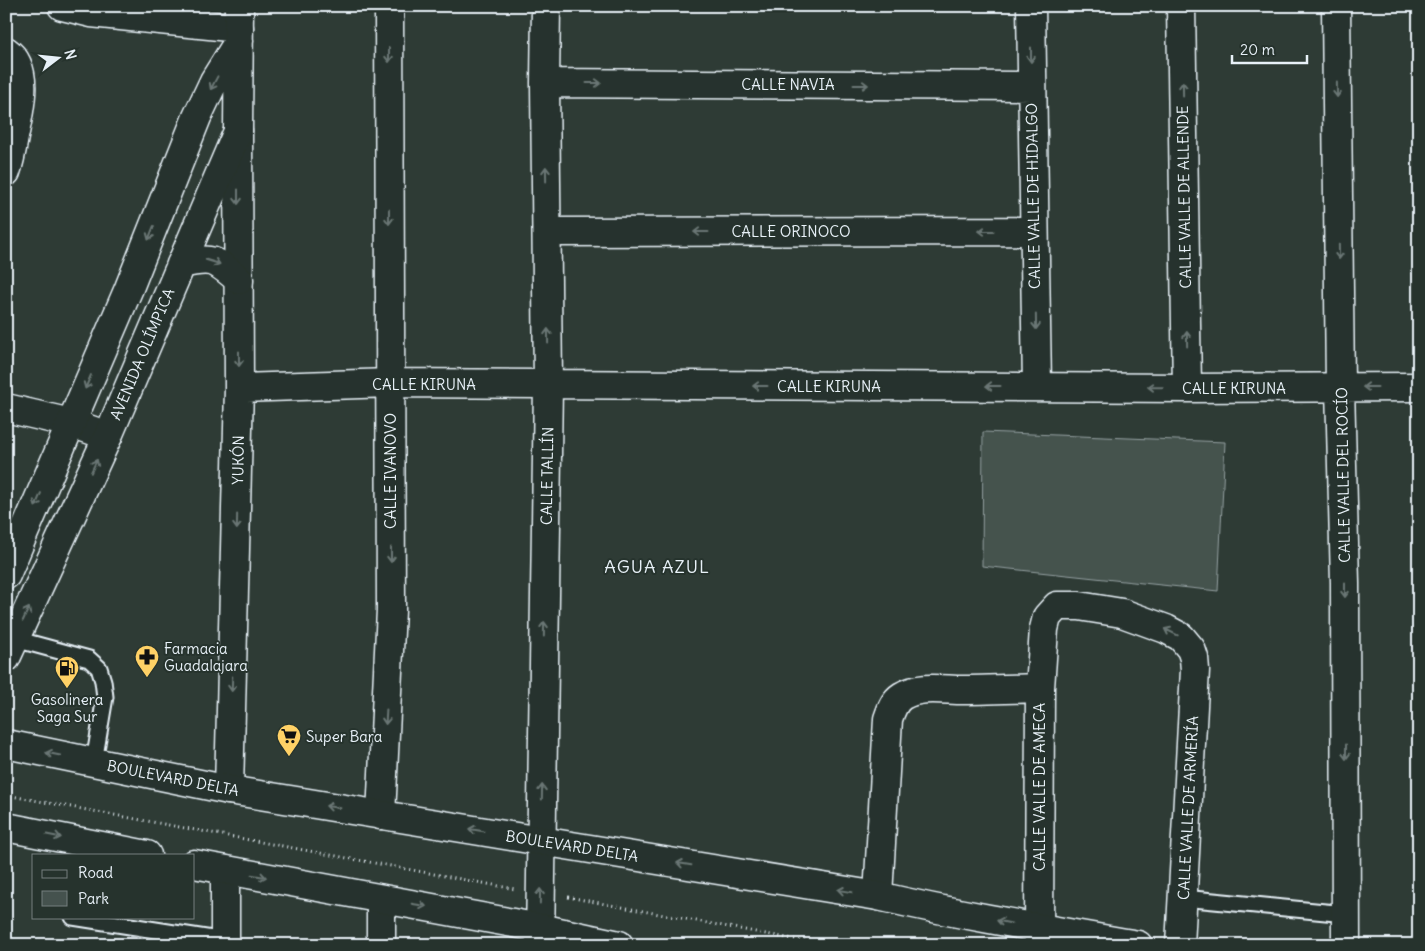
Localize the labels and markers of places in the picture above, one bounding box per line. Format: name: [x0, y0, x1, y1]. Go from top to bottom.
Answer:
place label: Farmacia Guadalajara: [164, 639, 248, 675]
pharmacy icon: Farmacia Guadalajara: [134, 644, 160, 678]
fuel station icon: Gasolinera Saga Sur: [54, 655, 80, 689]
place label: Gasolinera Saga Sur: [31, 690, 104, 726]
supermarket icon: Super Bara: [276, 723, 302, 757]
place label: Super Bara: [306, 727, 383, 746]

